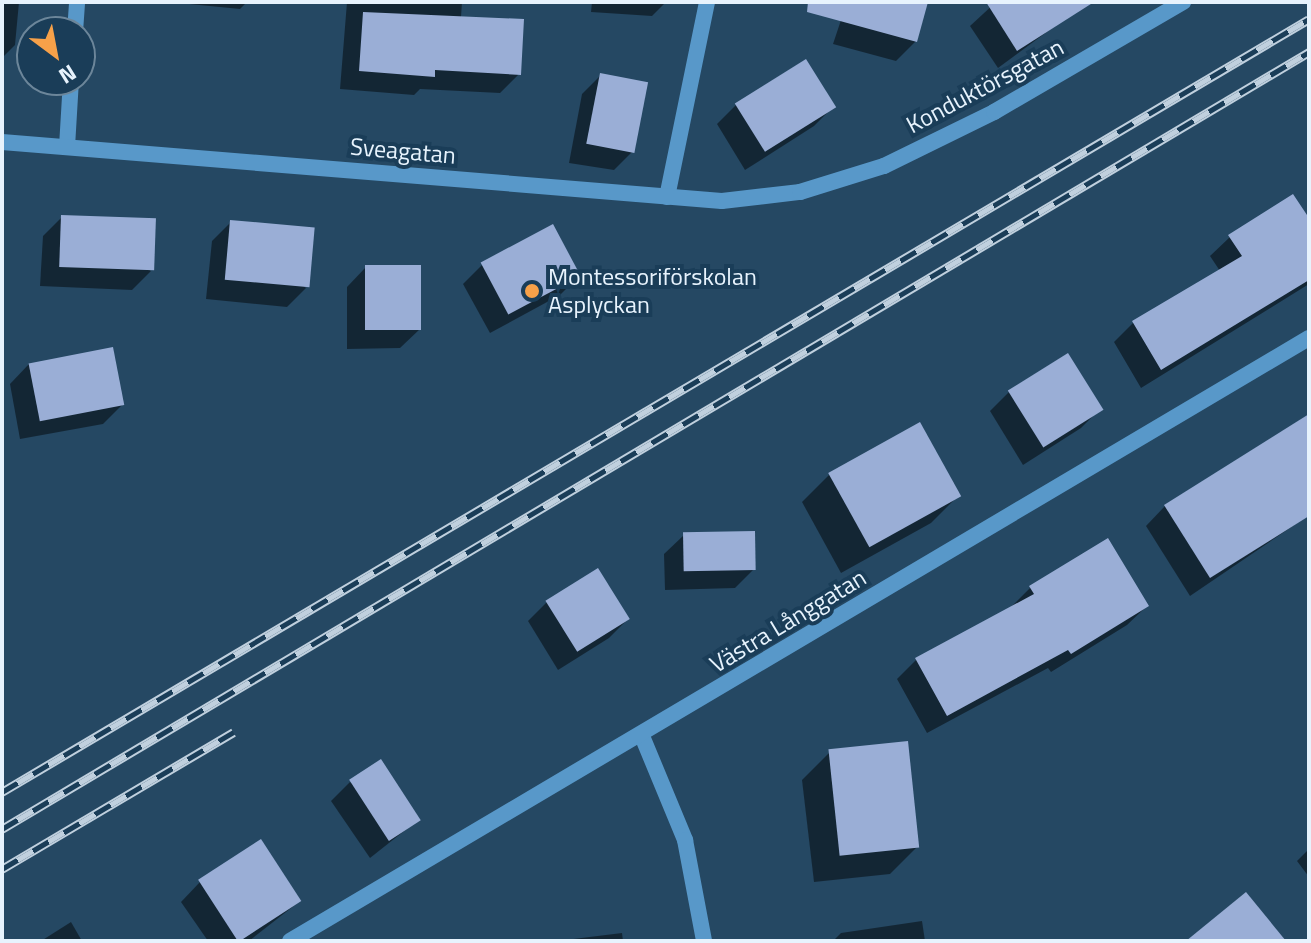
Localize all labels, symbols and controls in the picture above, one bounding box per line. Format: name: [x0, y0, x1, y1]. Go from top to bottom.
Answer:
north arrow: [16, 16, 96, 96]
street label: Konduktörsgatan: [901, 32, 1069, 140]
text: N: [52, 56, 83, 93]
street label: Sveagatan: [349, 132, 457, 170]
place label: Montessoriförskolan Asplyckan: [548, 263, 757, 319]
marker: Montessoriförskolan Asplyckan: [523, 282, 541, 300]
street label: Västra Långgatan: [705, 563, 871, 679]

